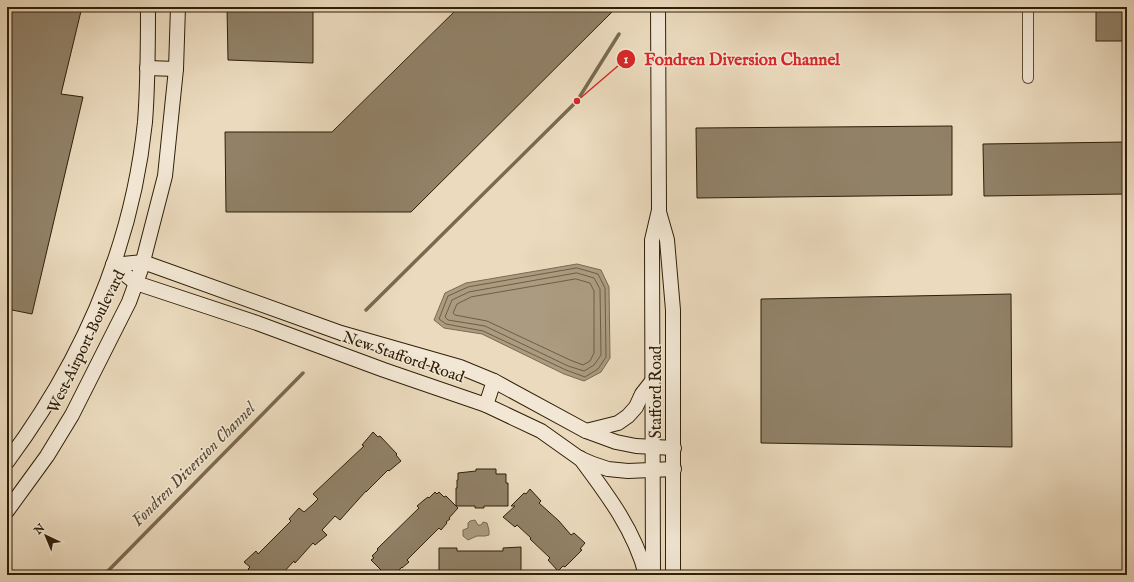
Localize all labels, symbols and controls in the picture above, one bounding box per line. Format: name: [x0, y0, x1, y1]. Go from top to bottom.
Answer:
callout: Fondren Diversion Channel: [616, 45, 848, 74]
text: Fondren Diversion Channel: [644, 50, 840, 71]
text: 1: [624, 52, 629, 67]
street label: West Airport Boulevard: [44, 267, 131, 417]
street label: New Stafford Road: [339, 328, 467, 388]
street label: Stafford Road: [647, 345, 667, 438]
water label: Fondren Diversion Channel: [128, 397, 262, 531]
north arrow: [26, 516, 66, 556]
text: N: [31, 521, 48, 539]

